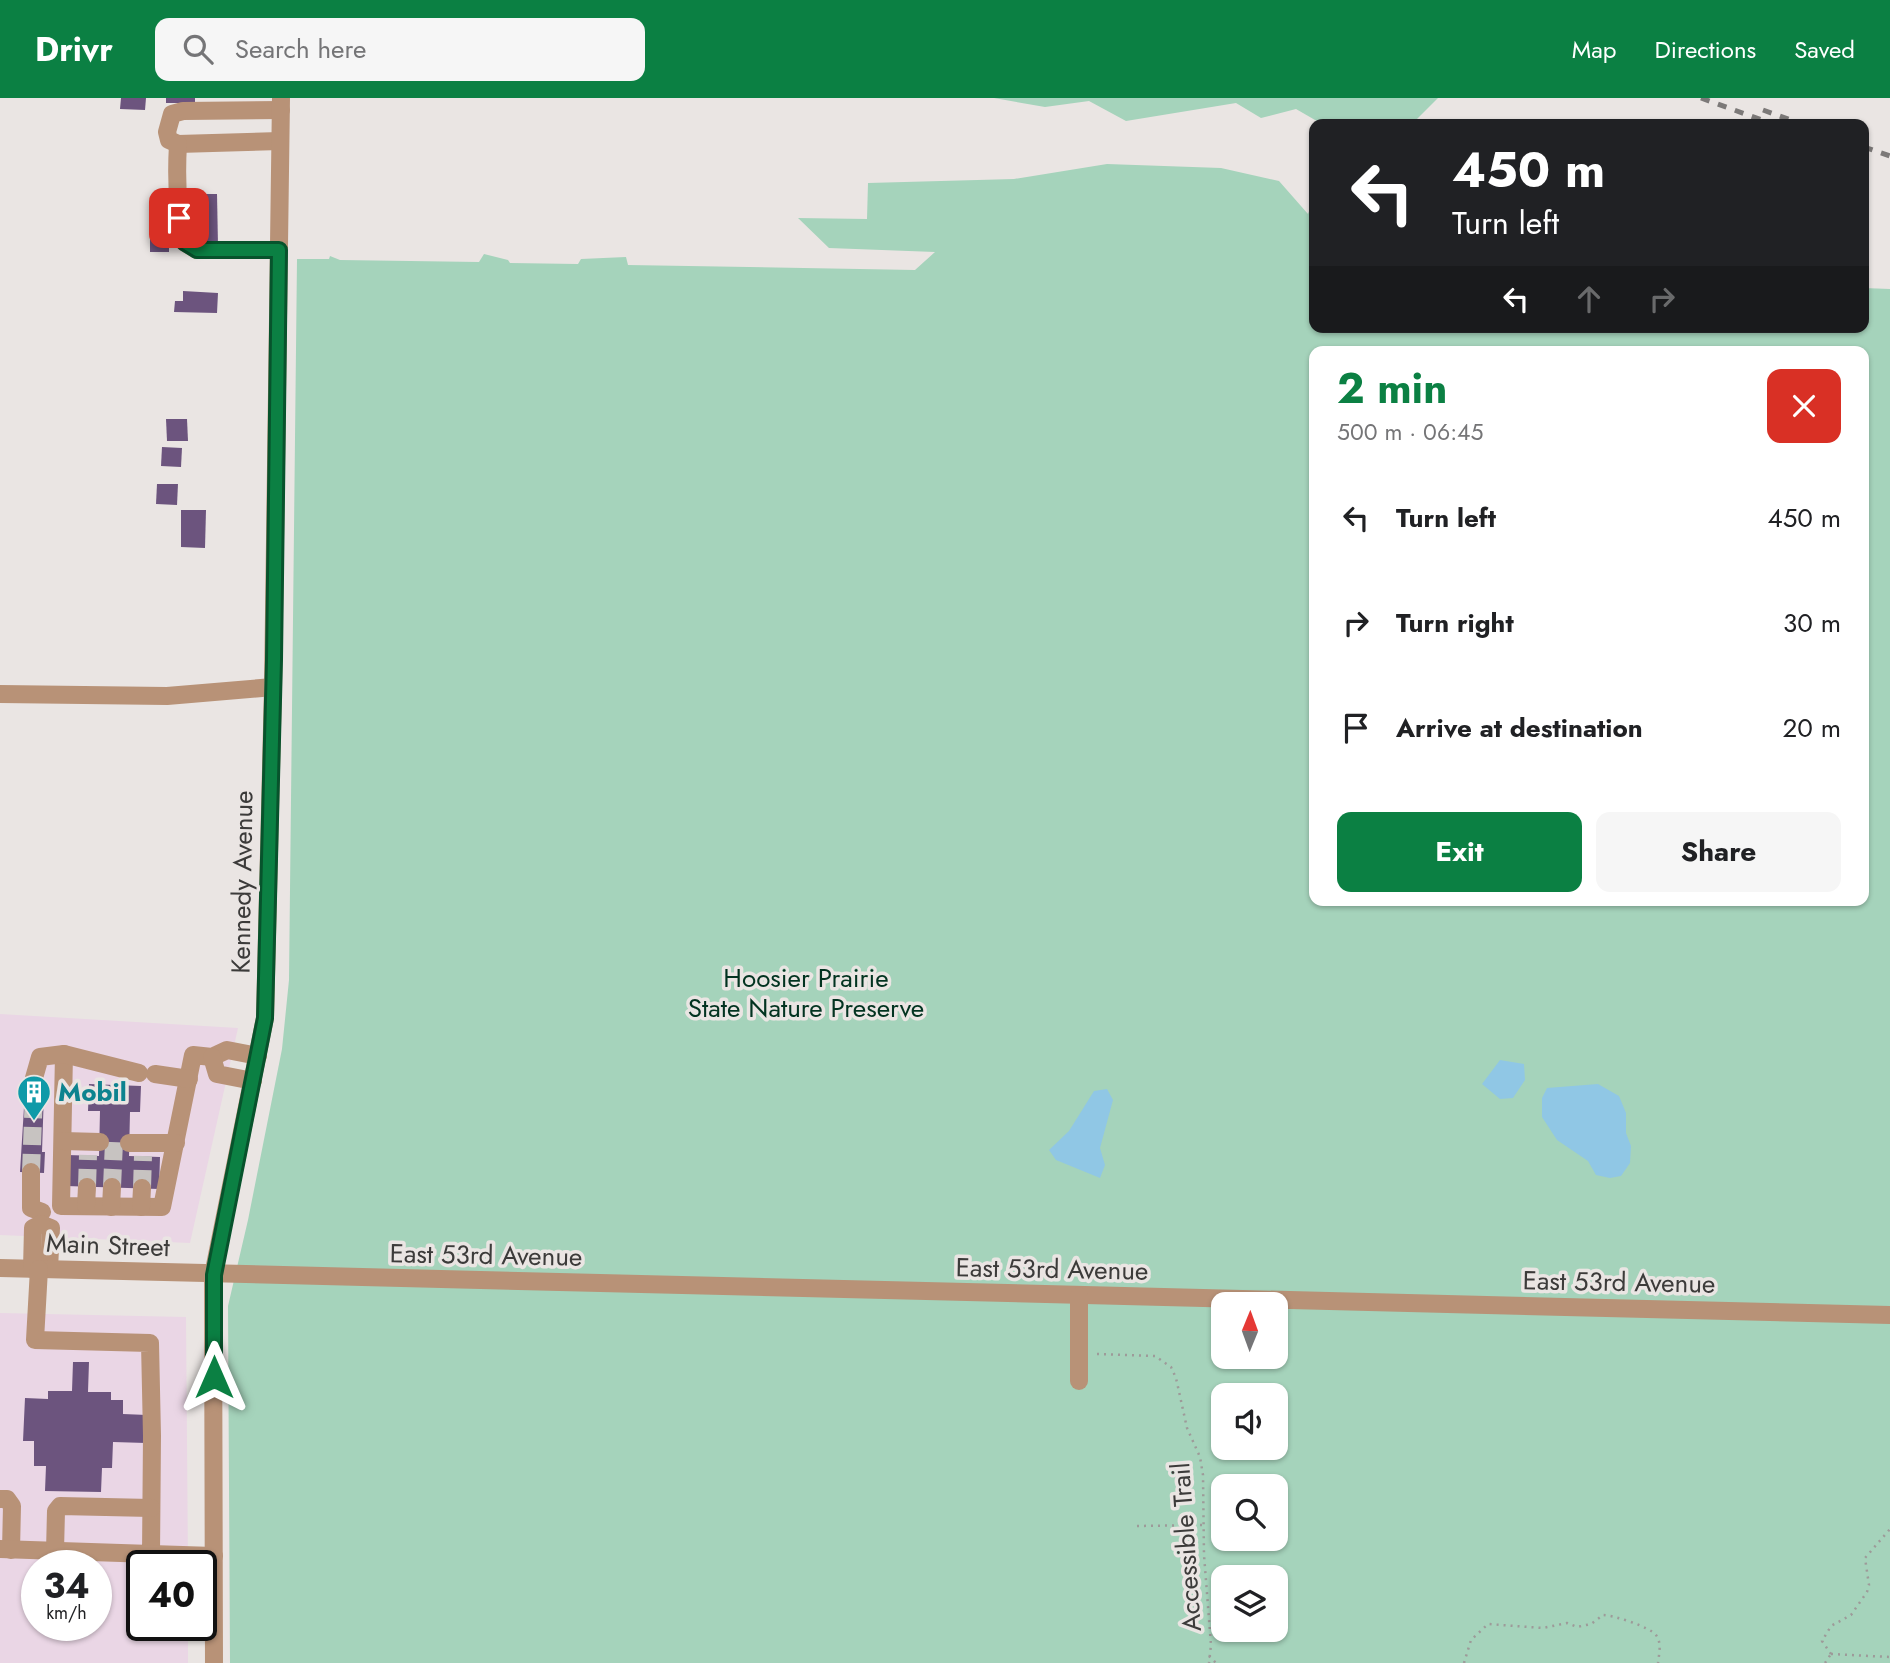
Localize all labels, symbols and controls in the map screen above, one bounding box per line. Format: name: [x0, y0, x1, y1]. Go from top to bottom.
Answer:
search box: [155, 18, 645, 81]
text: Drivr: [35, 26, 113, 73]
icon: search: [179, 30, 217, 68]
text: Search here: [235, 30, 366, 68]
text: Map: [1572, 32, 1617, 67]
text: Directions: [1655, 32, 1756, 67]
text: Saved: [1794, 32, 1855, 67]
text: 450 m: [1452, 135, 1605, 205]
icon: left: [1337, 147, 1428, 238]
pin: [149, 188, 209, 248]
icon: arrive: [160, 199, 198, 237]
text: Turn left: [1452, 200, 1559, 246]
icon: left: [1497, 280, 1535, 318]
icon: ahead: [1570, 280, 1608, 318]
icon: right: [1643, 280, 1681, 318]
text: 2 min: [1337, 358, 1447, 419]
button: close: [1767, 369, 1841, 443]
text: 500 m · 06:45: [1337, 415, 1483, 449]
icon: left: [1337, 499, 1375, 537]
text: Turn left: [1396, 499, 1496, 537]
text: 450 m: [1767, 499, 1841, 537]
icon: right: [1337, 604, 1375, 642]
text: Turn right: [1396, 604, 1514, 642]
text: 30 m: [1783, 604, 1841, 642]
icon: arrive: [1337, 709, 1375, 747]
text: Arrive at destination: [1396, 709, 1643, 747]
text: 20 m: [1783, 709, 1841, 747]
street label: Kennedy Avenue: [221, 790, 263, 974]
button: Exit: [1337, 812, 1582, 892]
button: Share: [1596, 812, 1841, 892]
park label: Hoosier Prairie State Nature Preserve: [688, 959, 924, 1027]
building icon: Mobil: [15, 1073, 53, 1122]
place label: Mobil: [58, 1073, 127, 1111]
street label: Main Street: [45, 1224, 171, 1266]
street label: East 53rd Avenue: [389, 1234, 583, 1276]
street label: East 53rd Avenue: [955, 1248, 1149, 1290]
street label: East 53rd Avenue: [1522, 1261, 1716, 1303]
north arrow: [1211, 1292, 1288, 1368]
map controls: [1211, 1292, 1288, 1642]
position arrow: [177, 1340, 251, 1414]
button: sound: [1211, 1383, 1288, 1460]
street label: Accessible Trail: [1161, 1461, 1211, 1633]
button: search: [1211, 1474, 1288, 1551]
speed limit sign: 40: [126, 1550, 217, 1641]
text: 34: [43, 1561, 90, 1611]
button: layers: [1211, 1565, 1288, 1642]
text: km/h: [46, 1600, 87, 1626]

